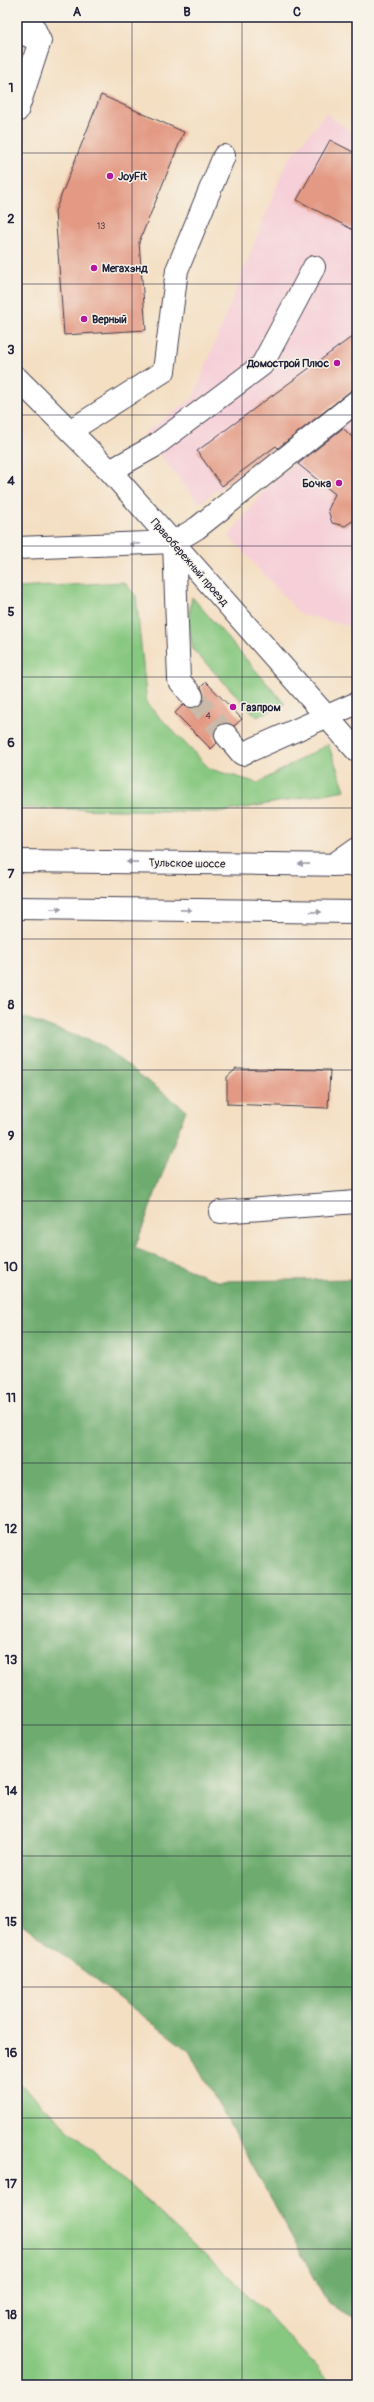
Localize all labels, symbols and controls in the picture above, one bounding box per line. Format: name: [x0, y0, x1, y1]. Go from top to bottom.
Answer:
text: A: [73, 4, 82, 20]
text: B: [183, 4, 191, 20]
text: C: [293, 4, 301, 20]
text: 1: [8, 80, 14, 96]
place label: JoyFit: [118, 170, 147, 183]
marker: JoyFit: [105, 171, 115, 181]
text: 2: [7, 211, 15, 227]
house number: 13: [97, 221, 105, 232]
place label: Мегахэнд: [102, 262, 148, 275]
marker: Мегахэнд: [89, 263, 99, 273]
place label: Верный: [92, 313, 127, 326]
marker: Верный: [79, 314, 89, 324]
text: 3: [7, 342, 15, 358]
place label: Домострой Плюс: [246, 357, 329, 370]
marker: Домострой Плюс: [332, 358, 342, 368]
text: 4: [7, 473, 15, 489]
place label: Бочка: [302, 477, 331, 490]
marker: Бочка: [334, 478, 344, 488]
street label: Правобережный проезд: [148, 516, 231, 609]
one-way arrow: [129, 541, 141, 548]
text: 5: [7, 604, 15, 620]
place label: Газпром: [241, 701, 281, 714]
marker: Газпром: [228, 702, 238, 712]
house number: 4: [205, 711, 211, 722]
text: 6: [7, 735, 15, 751]
street label: Тульское шоссе: [148, 856, 226, 871]
one-way arrow: [125, 859, 138, 865]
one-way arrow: [297, 861, 310, 867]
text: 7: [8, 866, 15, 882]
one-way arrow: [50, 905, 62, 912]
one-way arrow: [180, 907, 193, 913]
one-way arrow: [310, 908, 322, 915]
text: 8: [8, 997, 15, 1013]
text: 9: [8, 1128, 15, 1144]
text: 10: [4, 1259, 18, 1275]
text: 11: [6, 1390, 16, 1406]
text: 12: [5, 1521, 17, 1537]
text: 13: [5, 1652, 17, 1668]
text: 14: [5, 1783, 18, 1799]
text: 15: [5, 1914, 17, 1930]
text: 16: [5, 2045, 18, 2061]
text: 17: [5, 2176, 17, 2192]
text: 18: [5, 2307, 17, 2323]

